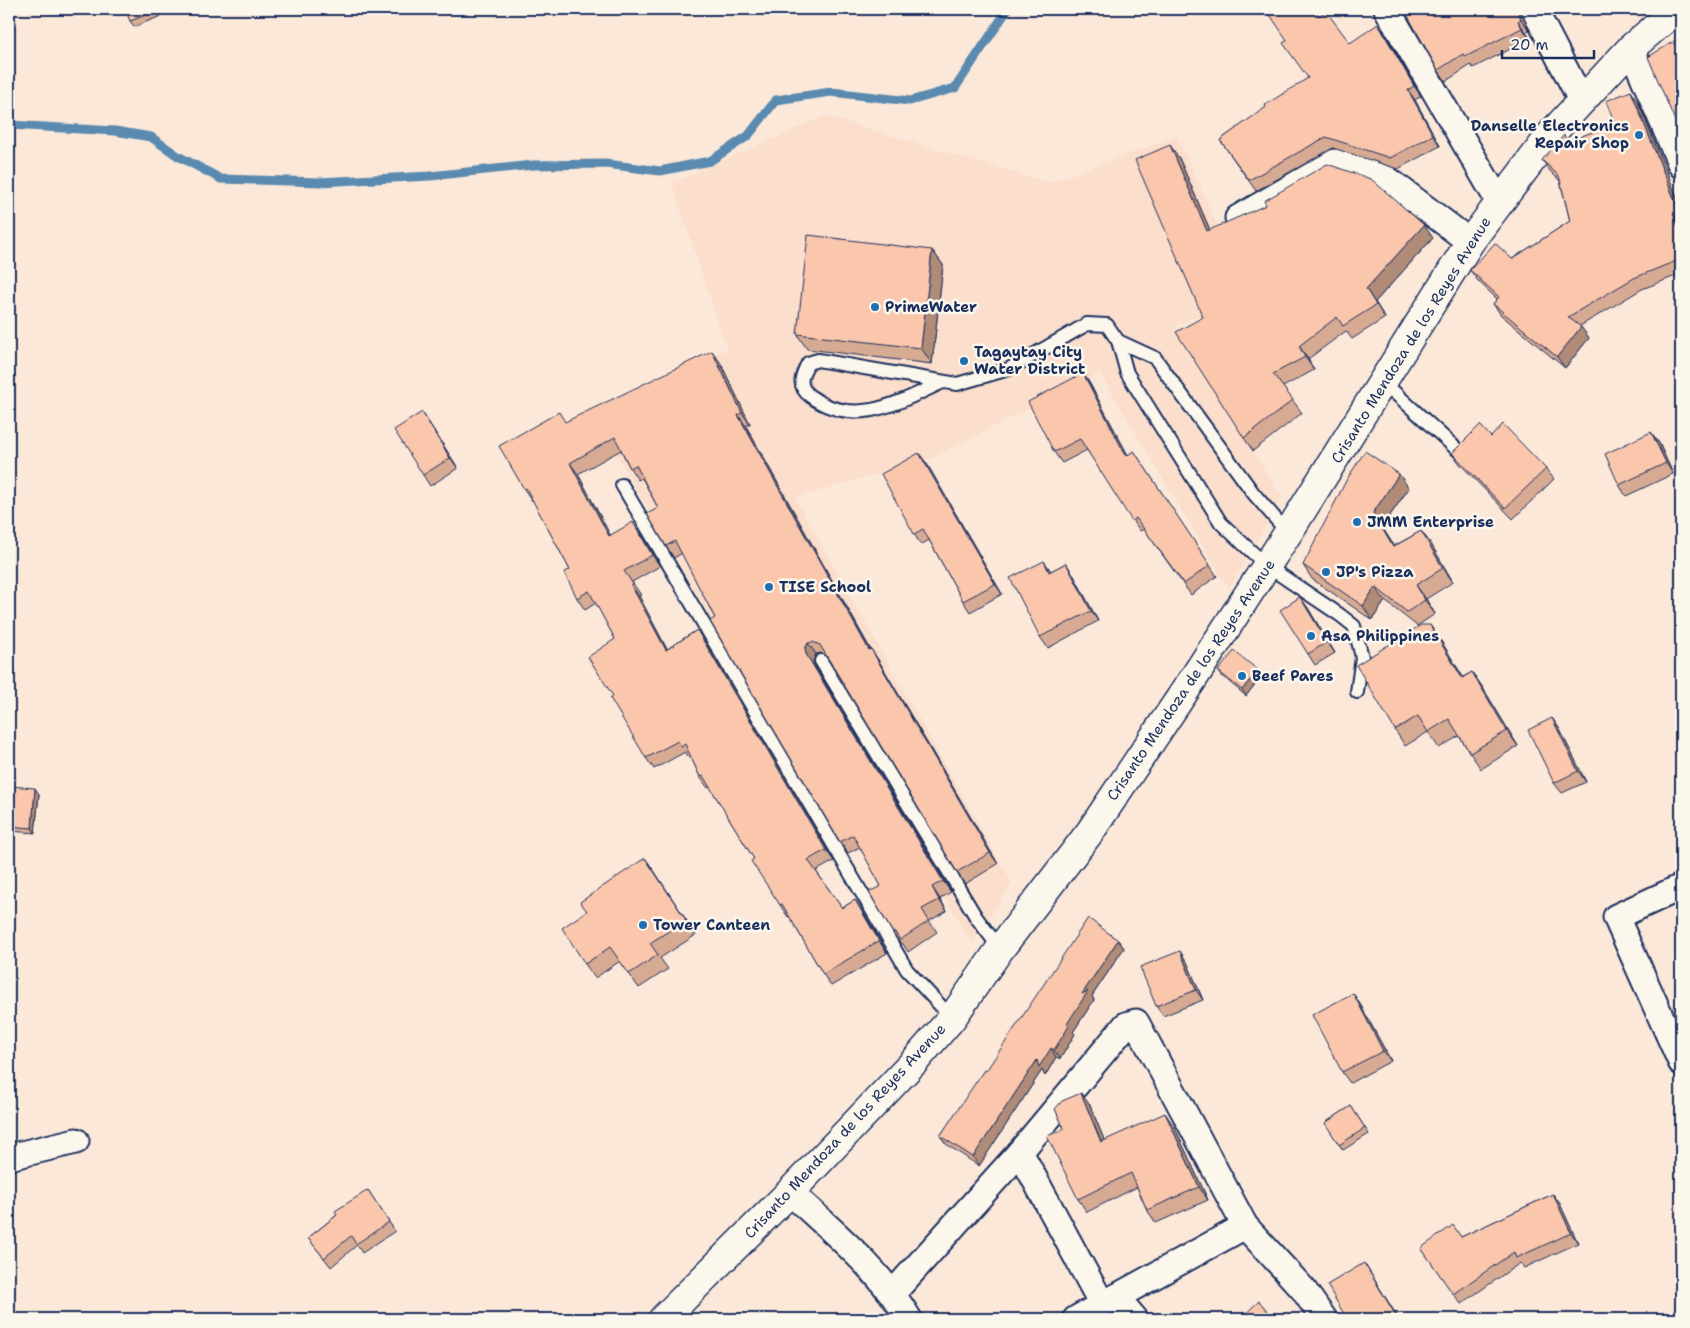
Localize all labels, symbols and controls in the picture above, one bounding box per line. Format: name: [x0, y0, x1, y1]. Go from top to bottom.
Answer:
scale bar: [1502, 28, 1595, 60]
text: 20 m: [1510, 35, 1549, 55]
place label: Danselle Electronics Repair Shop: [1471, 116, 1629, 153]
marker: Danselle Electronics Repair Shop: [1633, 129, 1645, 141]
street label: Crisanto Mendoza de los Reyes Avenue: [1326, 213, 1496, 467]
place label: PrimeWater: [885, 297, 977, 317]
marker: PrimeWater: [869, 301, 881, 313]
place label: Tagaytay City Water District: [974, 342, 1085, 379]
marker: Tagaytay City Water District: [958, 355, 970, 367]
place label: JMM Enterprise: [1367, 512, 1494, 532]
marker: JMM Enterprise: [1351, 516, 1363, 528]
street label: Crisanto Mendoza de los Reyes Avenue: [1102, 555, 1280, 805]
place label: JP's Pizza: [1336, 562, 1414, 582]
marker: JP's Pizza: [1320, 566, 1332, 578]
place label: TISE School: [779, 577, 871, 597]
marker: TISE School: [763, 581, 775, 593]
place label: Asa Philippines: [1321, 626, 1439, 646]
marker: Asa Philippines: [1305, 630, 1317, 642]
place label: Beef Pares: [1252, 666, 1333, 686]
marker: Beef Pares: [1236, 670, 1248, 682]
place label: Tower Canteen: [653, 915, 770, 935]
marker: Tower Canteen: [637, 919, 649, 931]
street label: Crisanto Mendoza de los Reyes Avenue: [740, 1019, 950, 1243]

